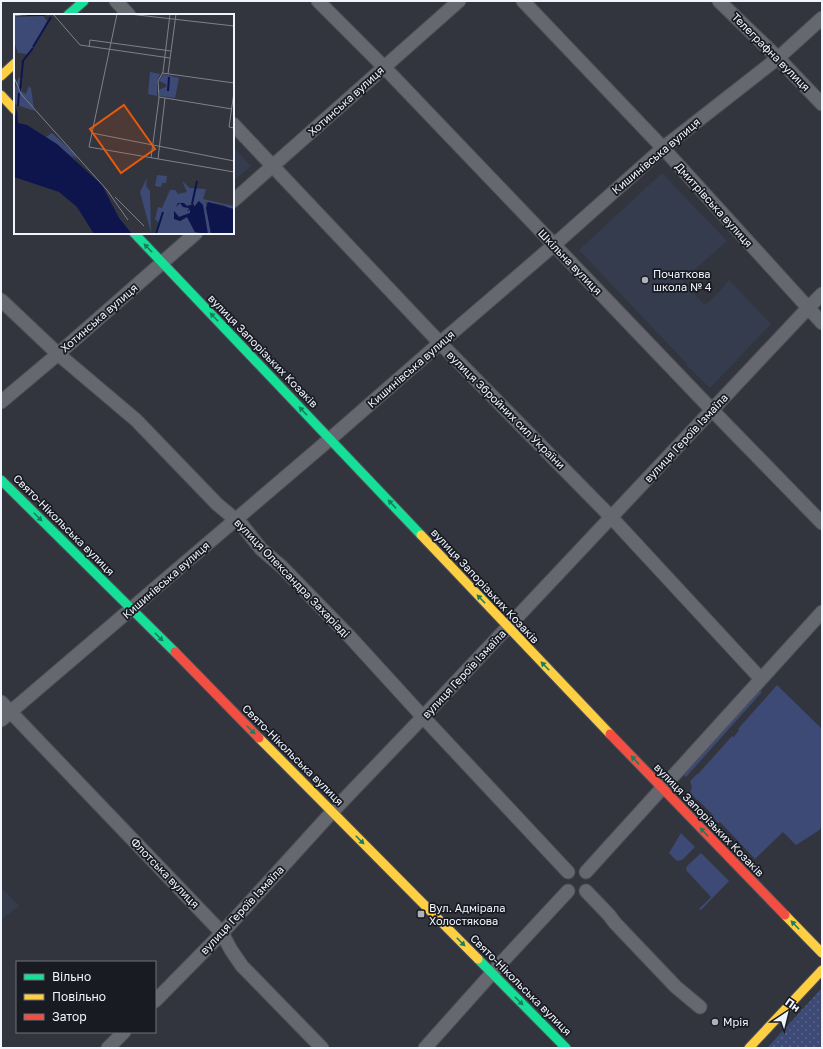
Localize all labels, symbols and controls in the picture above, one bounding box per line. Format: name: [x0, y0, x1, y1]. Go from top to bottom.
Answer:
street label: Телеграфна вулиця: [730, 10, 813, 93]
inset map: [14, 14, 234, 234]
street label: Хотинська вулиця: [305, 63, 386, 138]
street label: Кишинівська вулиця: [609, 115, 702, 196]
street label: Дмитрівська вулиця: [673, 160, 756, 250]
street label: Шкільна вулиця: [536, 226, 605, 297]
one-way arrow: [143, 243, 153, 253]
place label: Початкова школа № 4: [653, 267, 712, 293]
marker: Початкова школа № 4: [640, 275, 650, 285]
street label: Хотинська вулиця: [58, 281, 140, 355]
street label: вулиця Запорізьких Козаків: [206, 291, 321, 410]
one-way arrow: [209, 312, 219, 322]
street label: Кишинівська вулиця: [364, 327, 457, 410]
street label: вулиця Збройних сил України: [445, 348, 568, 471]
street label: вулиця Героїв Ізмаїла: [641, 391, 730, 485]
one-way arrow: [299, 406, 308, 416]
street label: Свято-Нікольська вулиця: [11, 471, 118, 578]
one-way arrow: [387, 499, 397, 509]
one-way arrow: [33, 512, 43, 522]
street label: вулиця Олександра Захаріаді: [232, 516, 353, 640]
street label: вулиця Запорізьких Козаків: [429, 526, 542, 646]
street label: Кишинівська вулиця: [119, 538, 212, 621]
one-way arrow: [476, 594, 486, 604]
street label: вулиця Героїв Ізмаїла: [419, 627, 508, 721]
one-way arrow: [155, 632, 164, 642]
one-way arrow: [540, 661, 550, 671]
street label: Свято-Нікольська вулиця: [240, 701, 347, 808]
one-way arrow: [246, 725, 256, 735]
one-way arrow: [630, 755, 640, 765]
street label: вулиця Запорізьких Козаків: [652, 760, 767, 879]
one-way arrow: [699, 827, 709, 837]
street label: Флотська вулиця: [129, 835, 202, 910]
one-way arrow: [355, 835, 364, 845]
street label: вулиця Героїв Ізмаїла: [197, 863, 286, 957]
place label: Вул. Адмірала Холостякова: [429, 901, 505, 927]
marker: Вул. Адмірала Холостякова: [416, 909, 426, 919]
one-way arrow: [790, 920, 800, 930]
street label: Свято-Нікольська вулиця: [468, 931, 575, 1038]
one-way arrow: [456, 937, 466, 947]
legend: [16, 961, 156, 1033]
text: Вільно: [52, 969, 91, 984]
text: Повільно: [52, 989, 106, 1004]
north arrow: [767, 993, 807, 1033]
text: Пн: [783, 995, 803, 1014]
one-way arrow: [515, 996, 524, 1006]
text: Затор: [52, 1009, 87, 1024]
place label: Мрія: [723, 1015, 748, 1028]
marker: Мрія: [710, 1017, 720, 1027]

